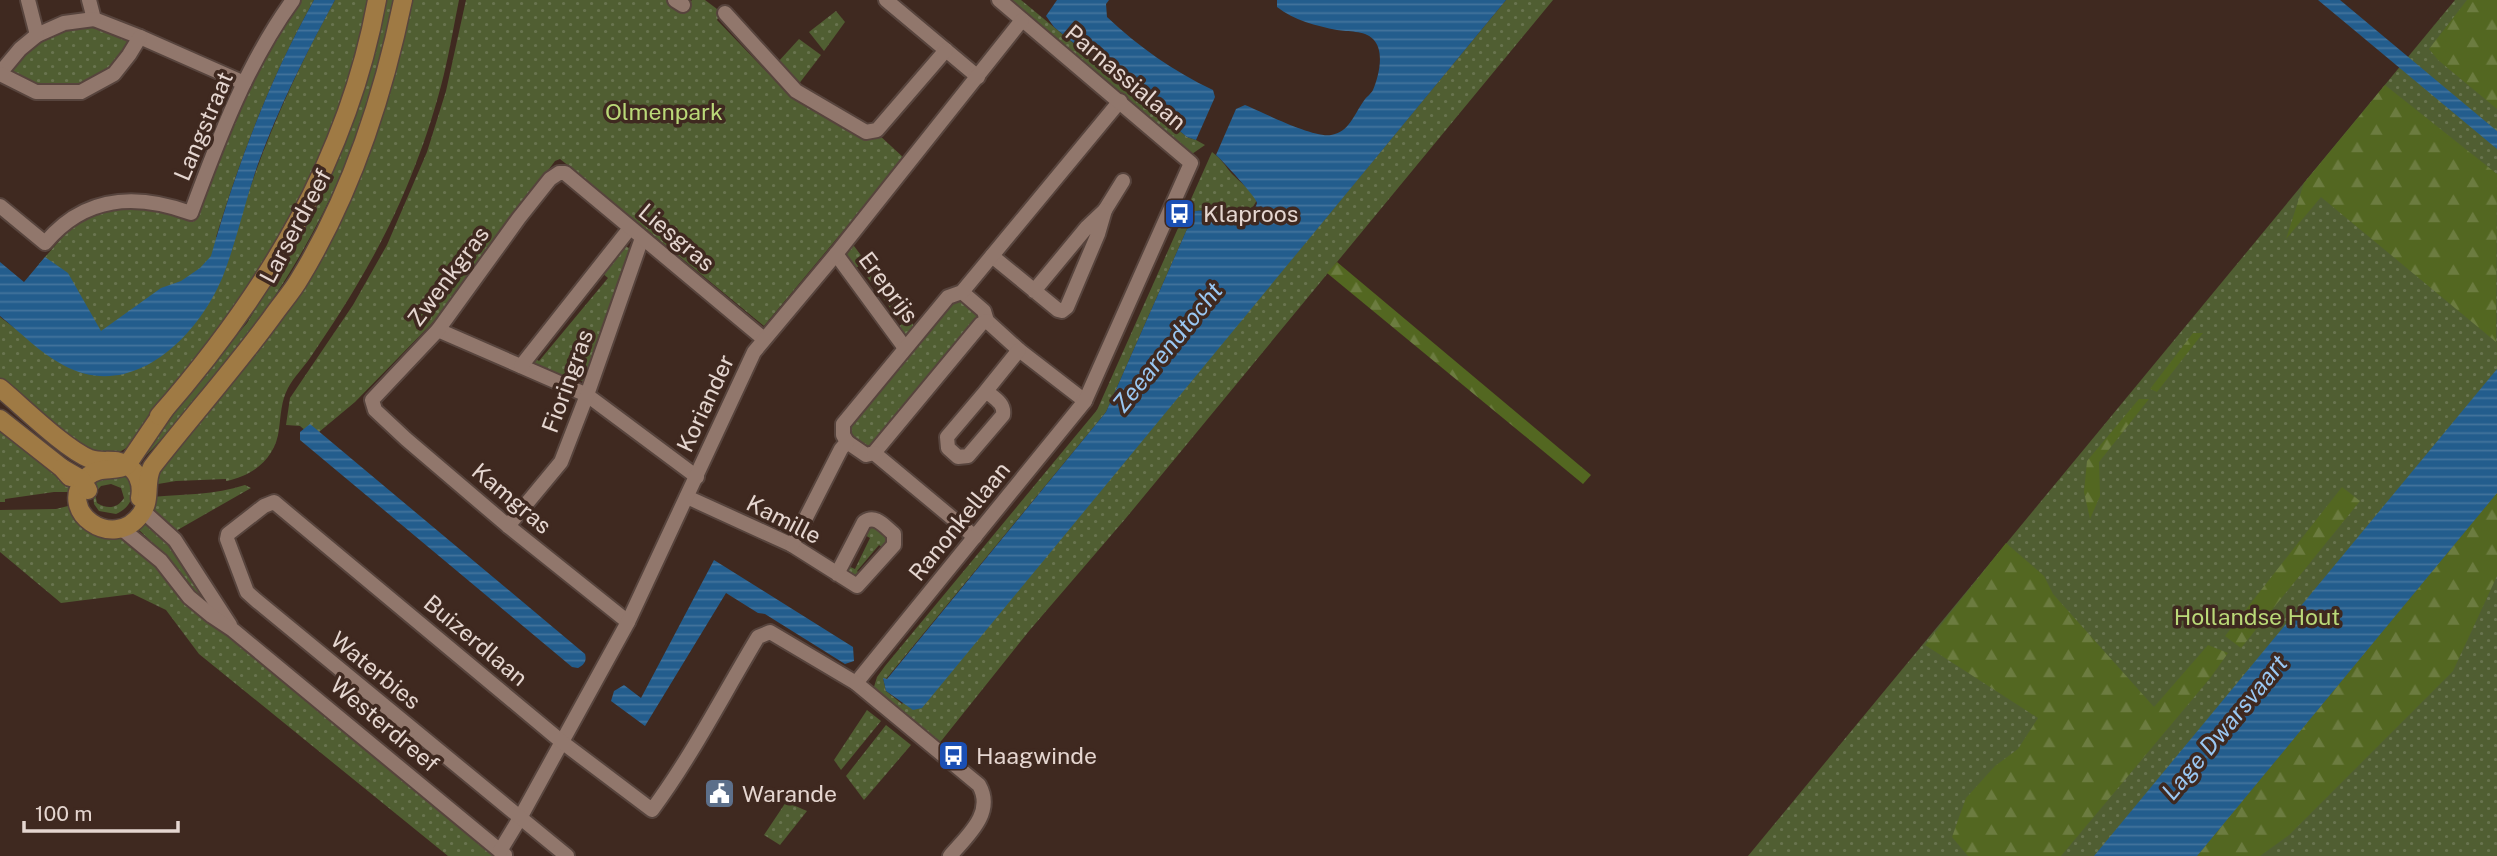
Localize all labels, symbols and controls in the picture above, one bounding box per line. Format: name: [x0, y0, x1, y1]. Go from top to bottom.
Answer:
street label: Parnassialaan: [1060, 19, 1192, 135]
street label: Langstraat: [168, 68, 238, 184]
park label: Olmenpark: [605, 98, 723, 125]
street label: Larserdreef: [254, 164, 336, 288]
bus stop icon: Klaproos: [1163, 196, 1197, 230]
street label: Liesgras: [634, 198, 720, 276]
place label: Klaproos: [1203, 200, 1298, 227]
street label: Zwenkgras: [402, 221, 494, 331]
street label: Ereprijs: [854, 246, 924, 328]
water label: Zeearendtocht: [1106, 277, 1228, 417]
street label: Fioringras: [536, 326, 598, 436]
street label: Koriander: [671, 350, 739, 456]
street label: Ranonkellaan: [903, 456, 1015, 586]
street label: Kamgras: [467, 457, 557, 539]
street label: Kamille: [742, 489, 826, 549]
street label: Buizerdlaan: [419, 589, 533, 691]
park label: Hollandse Hout: [2174, 603, 2340, 630]
street label: Waterbies: [326, 626, 426, 714]
water label: Lage Dwarsvaart: [2155, 649, 2293, 805]
street label: Westerdreef: [325, 671, 445, 777]
bus stop icon: Haagwinde: [936, 738, 970, 772]
place label: Haagwinde: [976, 742, 1097, 769]
public building icon: Warande: [702, 776, 736, 810]
place label: Warande: [742, 780, 837, 807]
scale bar: [24, 790, 178, 834]
text: 100 m: [35, 801, 92, 826]

